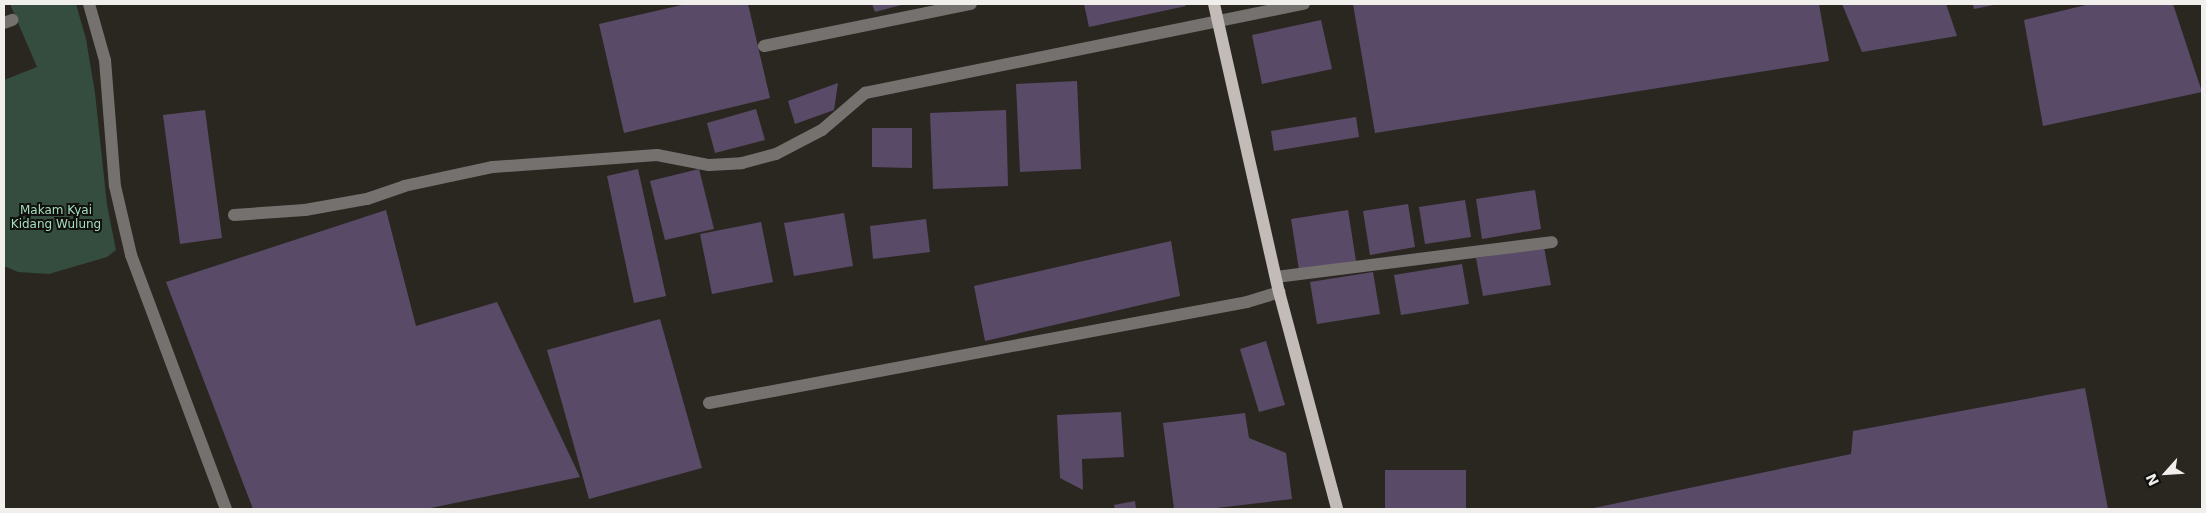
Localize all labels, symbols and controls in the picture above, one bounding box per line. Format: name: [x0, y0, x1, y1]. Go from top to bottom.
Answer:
park label: Makam Kyai Kidang Wulung: [11, 204, 101, 232]
north arrow: [2141, 448, 2191, 498]
text: N: [2143, 471, 2162, 488]

